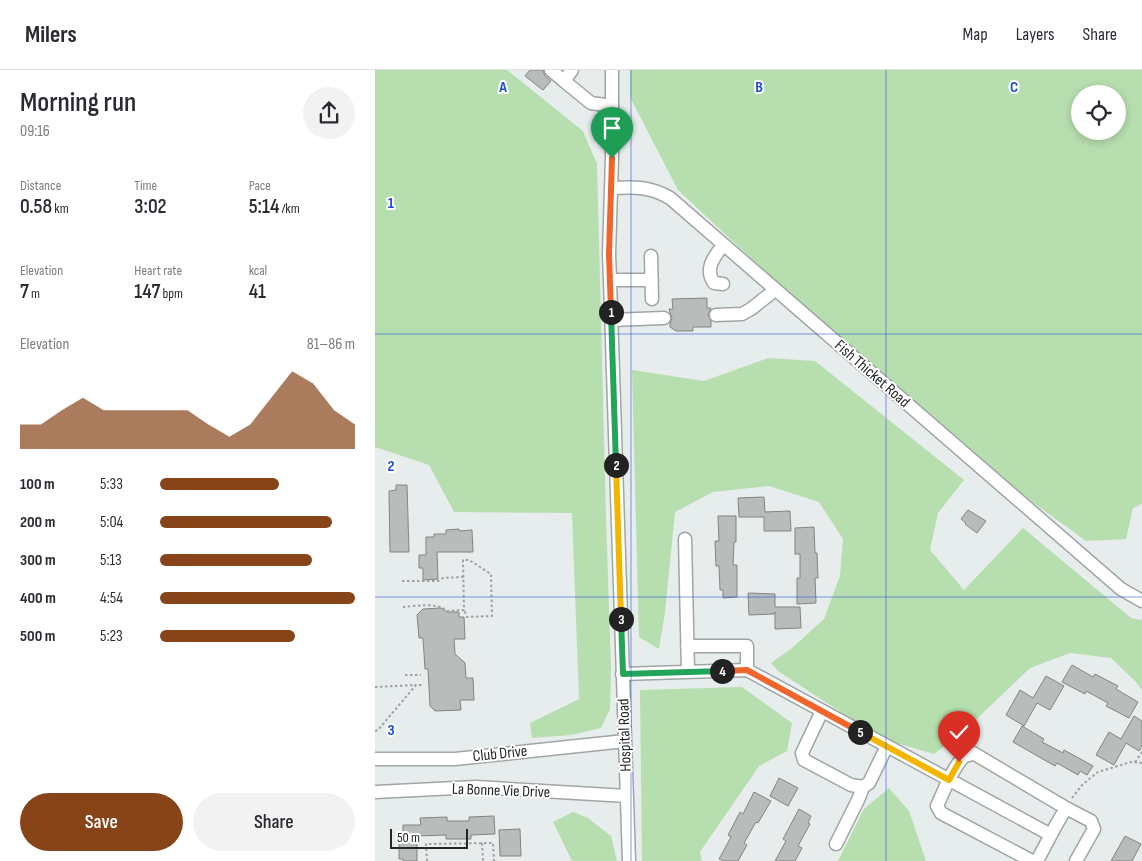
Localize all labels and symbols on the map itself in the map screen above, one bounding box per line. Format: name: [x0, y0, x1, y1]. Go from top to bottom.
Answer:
text: A: [498, 78, 507, 97]
text: B: [755, 78, 763, 97]
text: C: [1010, 78, 1018, 97]
pin: [591, 107, 633, 158]
text: 1: [388, 194, 395, 213]
pin: 1: [599, 300, 623, 324]
street label: Fish Thicket Road: [831, 336, 913, 412]
pin: 2: [603, 452, 629, 478]
text: 2: [387, 457, 395, 476]
pin: 3: [609, 606, 633, 632]
pin: 4: [709, 658, 735, 684]
street label: Hospital Road: [614, 698, 636, 772]
pin: [938, 711, 980, 762]
pin: 5: [847, 720, 873, 744]
text: 3: [387, 721, 395, 740]
street label: Club Drive: [472, 742, 528, 766]
street label: La Bonne Vie Drive: [452, 780, 550, 802]
scale bar: [390, 826, 467, 849]

